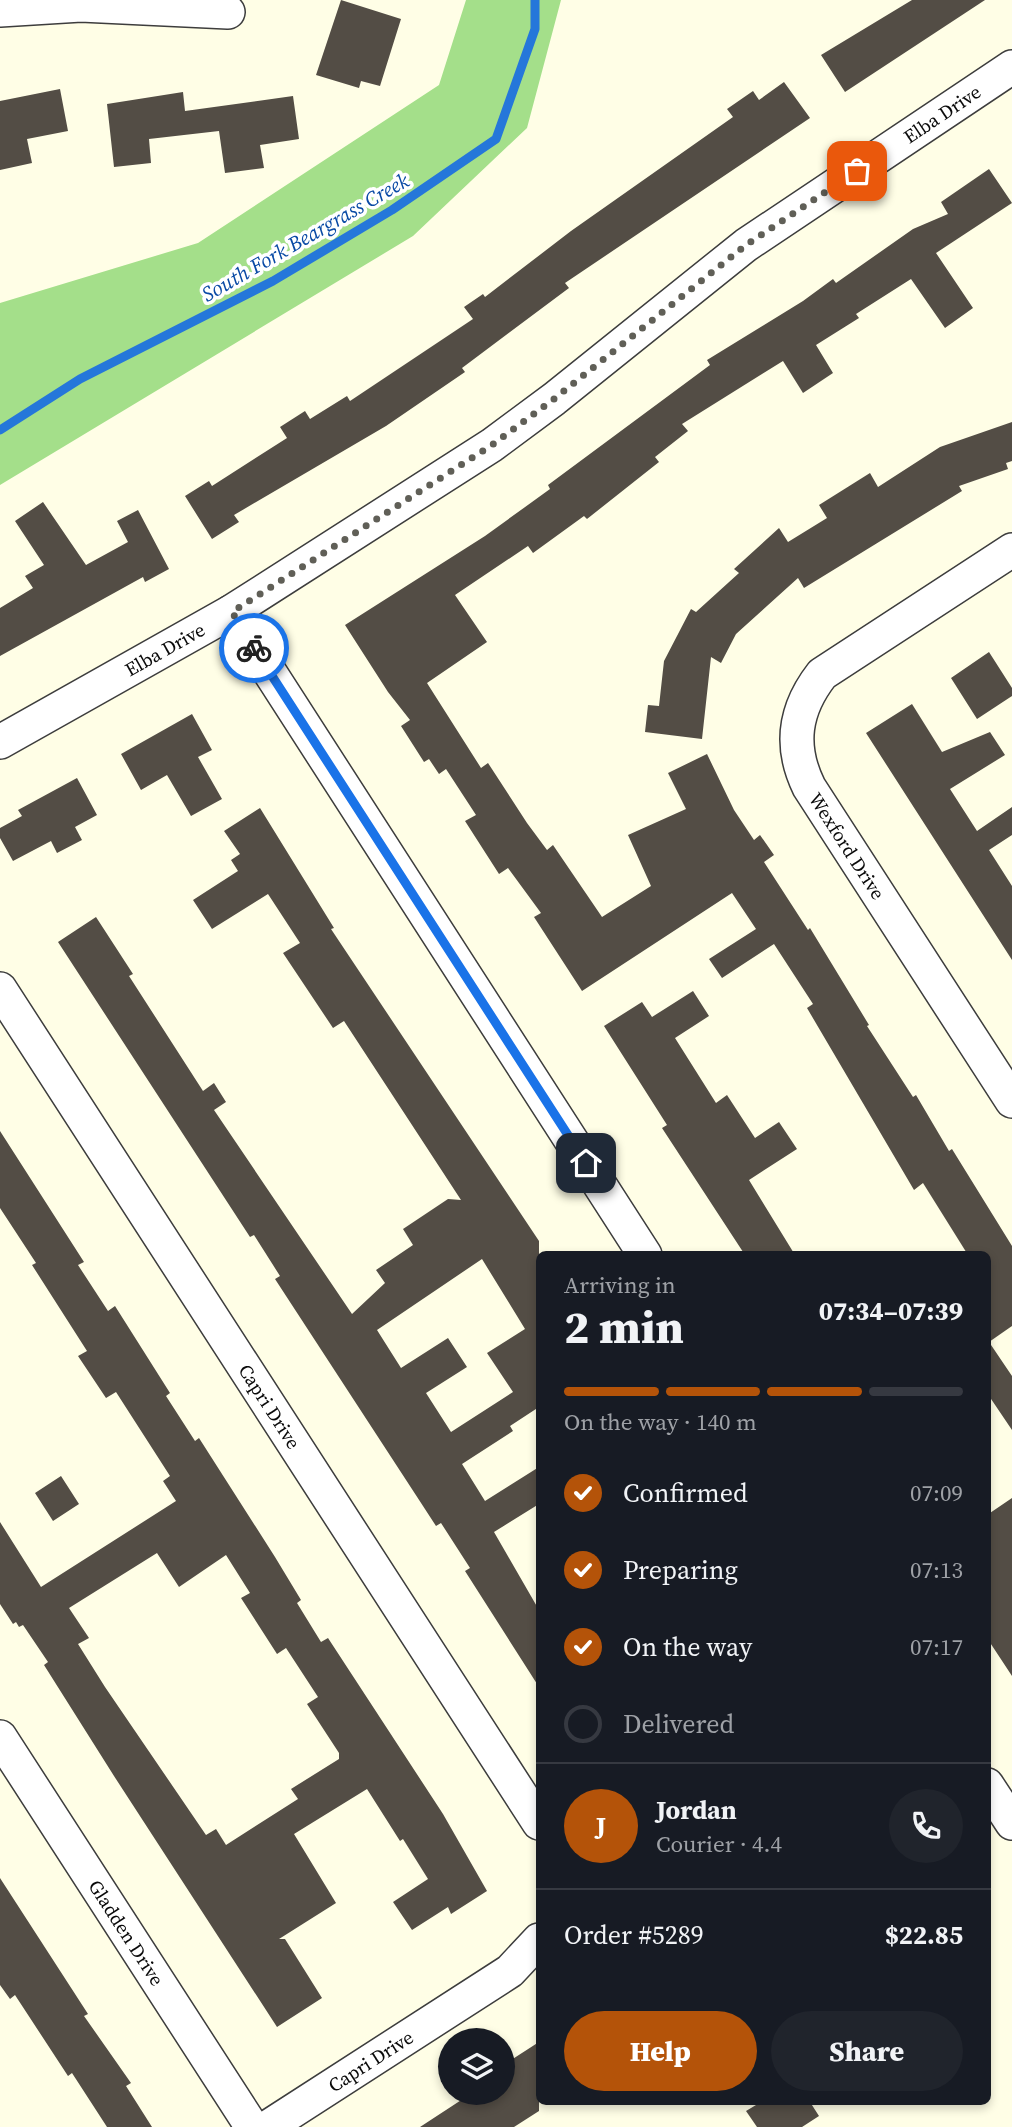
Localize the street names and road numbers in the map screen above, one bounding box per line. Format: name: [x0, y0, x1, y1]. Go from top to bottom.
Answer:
street label: Elba Drive: [898, 79, 986, 149]
street label: Elba Drive: [120, 616, 209, 682]
street label: Wexford Drive: [803, 788, 891, 904]
street label: Capri Drive: [233, 1359, 307, 1454]
street label: Gladden Drive: [83, 1875, 170, 1991]
street label: Capri Drive: [323, 2024, 418, 2098]

